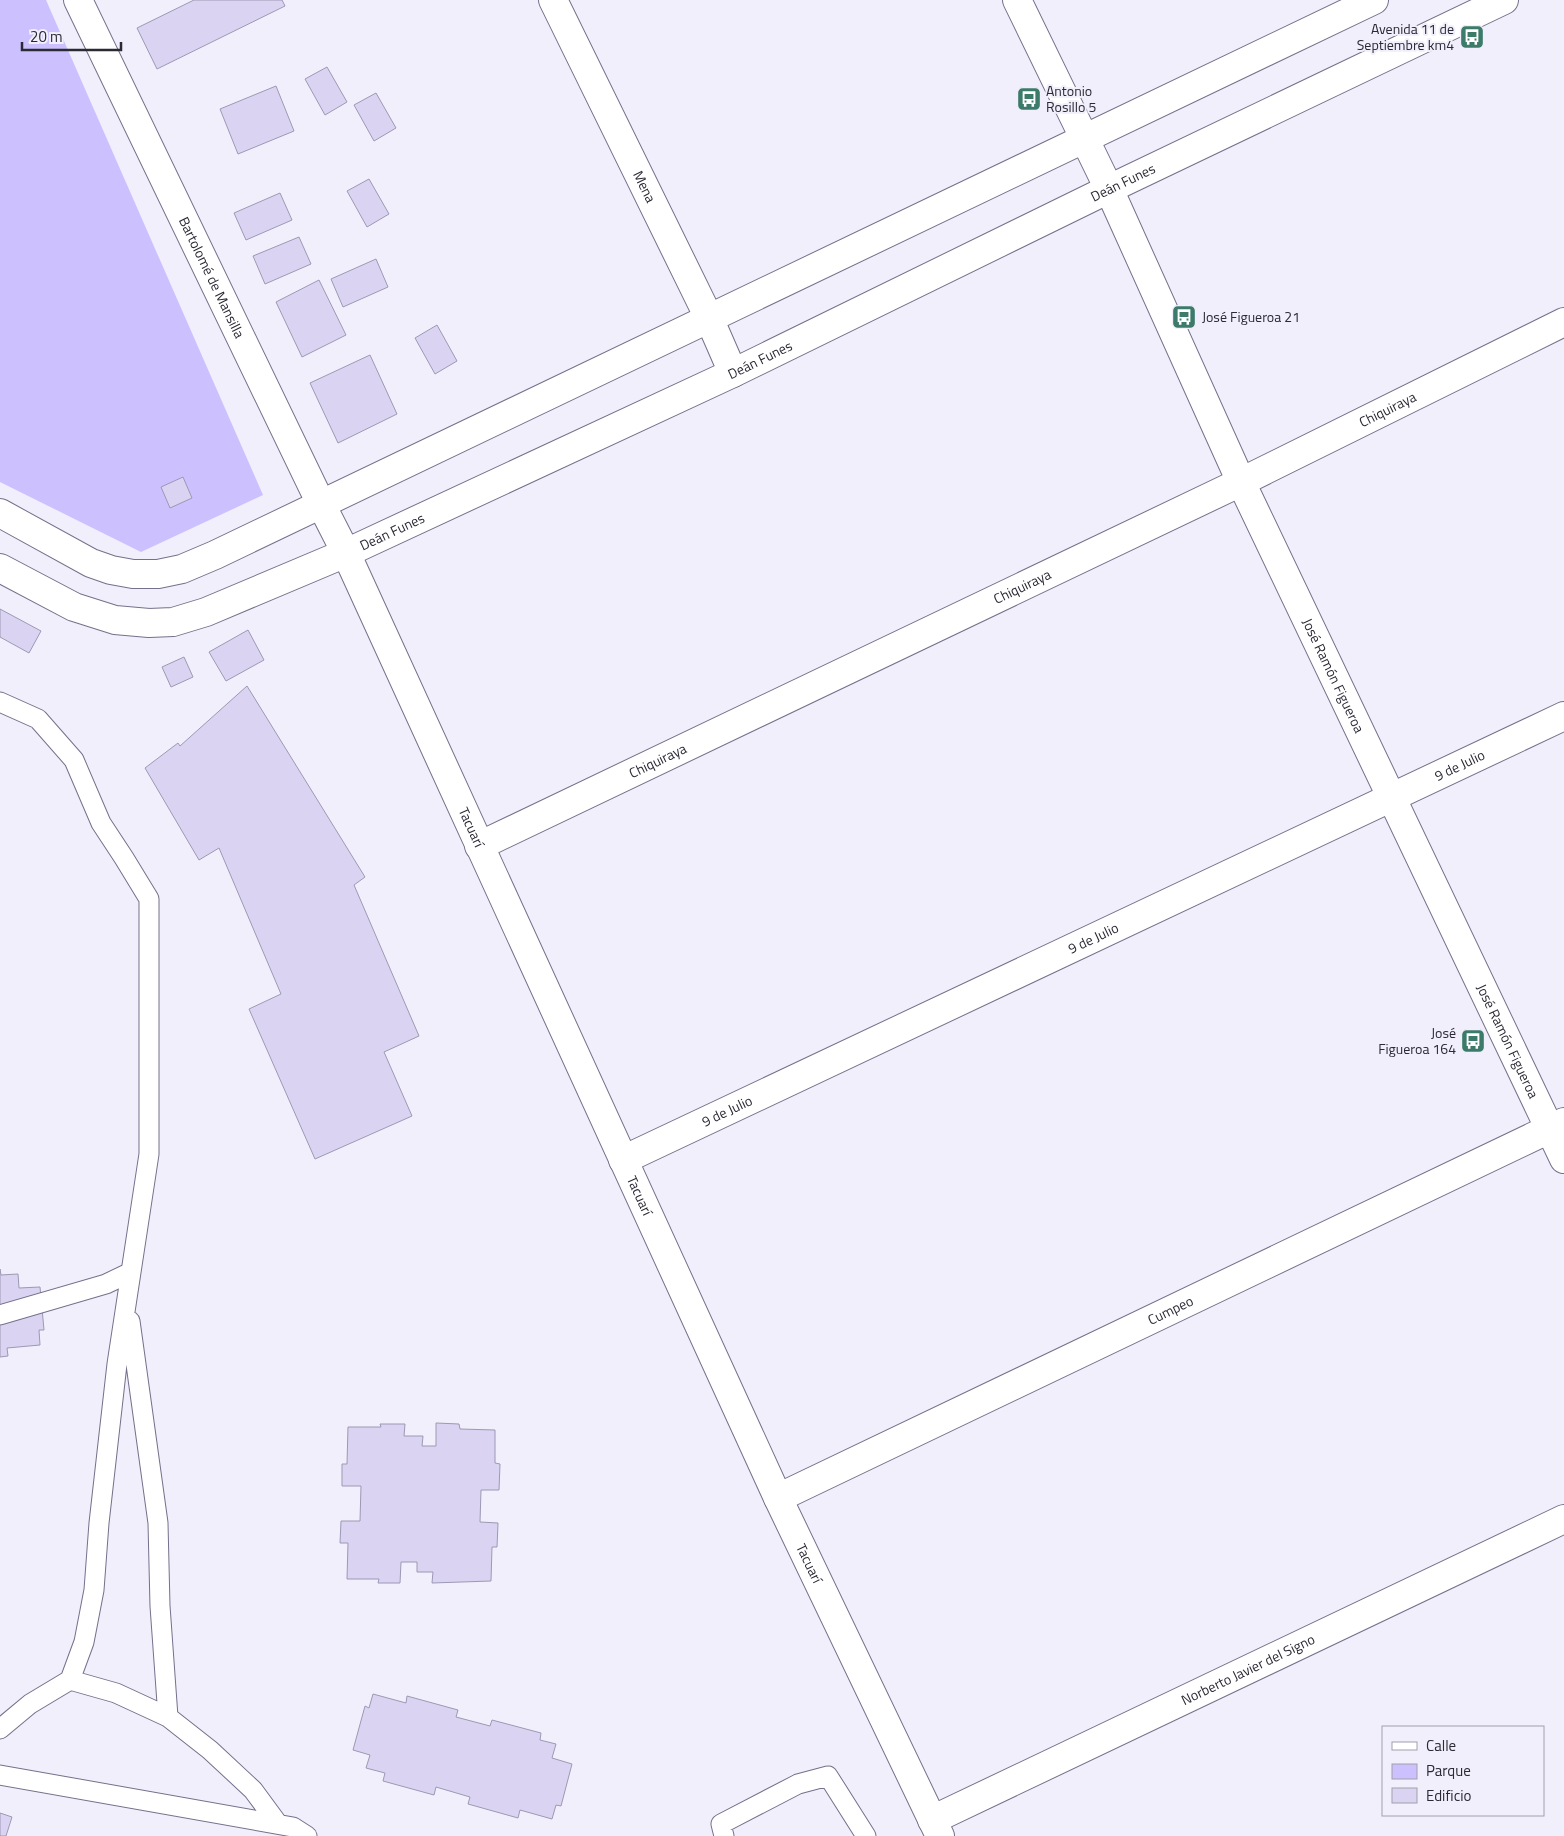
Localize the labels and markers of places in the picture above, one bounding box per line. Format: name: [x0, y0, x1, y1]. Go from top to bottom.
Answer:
place label: Avenida 11 de Septiembre km4: [1357, 18, 1454, 55]
bus stop icon: Avenida 11 de Septiembre km4: [1459, 24, 1485, 50]
place label: Antonio Rosillo 5: [1046, 80, 1096, 117]
bus stop icon: Antonio Rosillo 5: [1016, 86, 1042, 112]
bus stop icon: José Figueroa 21: [1171, 304, 1197, 330]
place label: José Figueroa 21: [1202, 306, 1300, 327]
place label: José Figueroa 164: [1378, 1022, 1456, 1059]
bus stop icon: José Figueroa 164: [1460, 1028, 1486, 1054]

